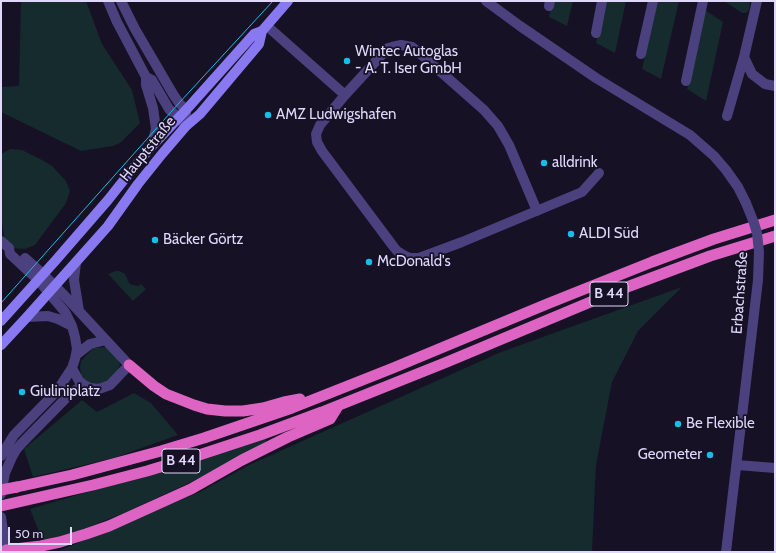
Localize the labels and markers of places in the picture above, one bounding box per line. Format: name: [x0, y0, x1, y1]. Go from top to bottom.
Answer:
place label: Wintec Autoglas - A. T. Iser GmbH: [355, 43, 462, 78]
marker: Wintec Autoglas - A. T. Iser GmbH: [342, 56, 352, 66]
place label: AMZ Ludwigshafen: [276, 106, 396, 124]
marker: AMZ Ludwigshafen: [263, 110, 273, 120]
place label: alldrink: [552, 154, 598, 172]
marker: alldrink: [539, 158, 549, 168]
place label: ALDI Süd: [579, 225, 639, 243]
marker: ALDI Süd: [566, 229, 576, 239]
place label: Bäcker Görtz: [163, 231, 243, 249]
marker: Bäcker Görtz: [150, 235, 160, 245]
place label: McDonald's: [377, 253, 451, 271]
marker: McDonald's: [364, 257, 374, 267]
place label: Giuliniplatz: [30, 383, 100, 401]
marker: Giuliniplatz: [17, 387, 27, 397]
place label: Be Flexible: [686, 415, 755, 433]
marker: Be Flexible: [673, 419, 683, 429]
place label: Geometer: [638, 446, 702, 464]
marker: Geometer: [705, 450, 715, 460]

